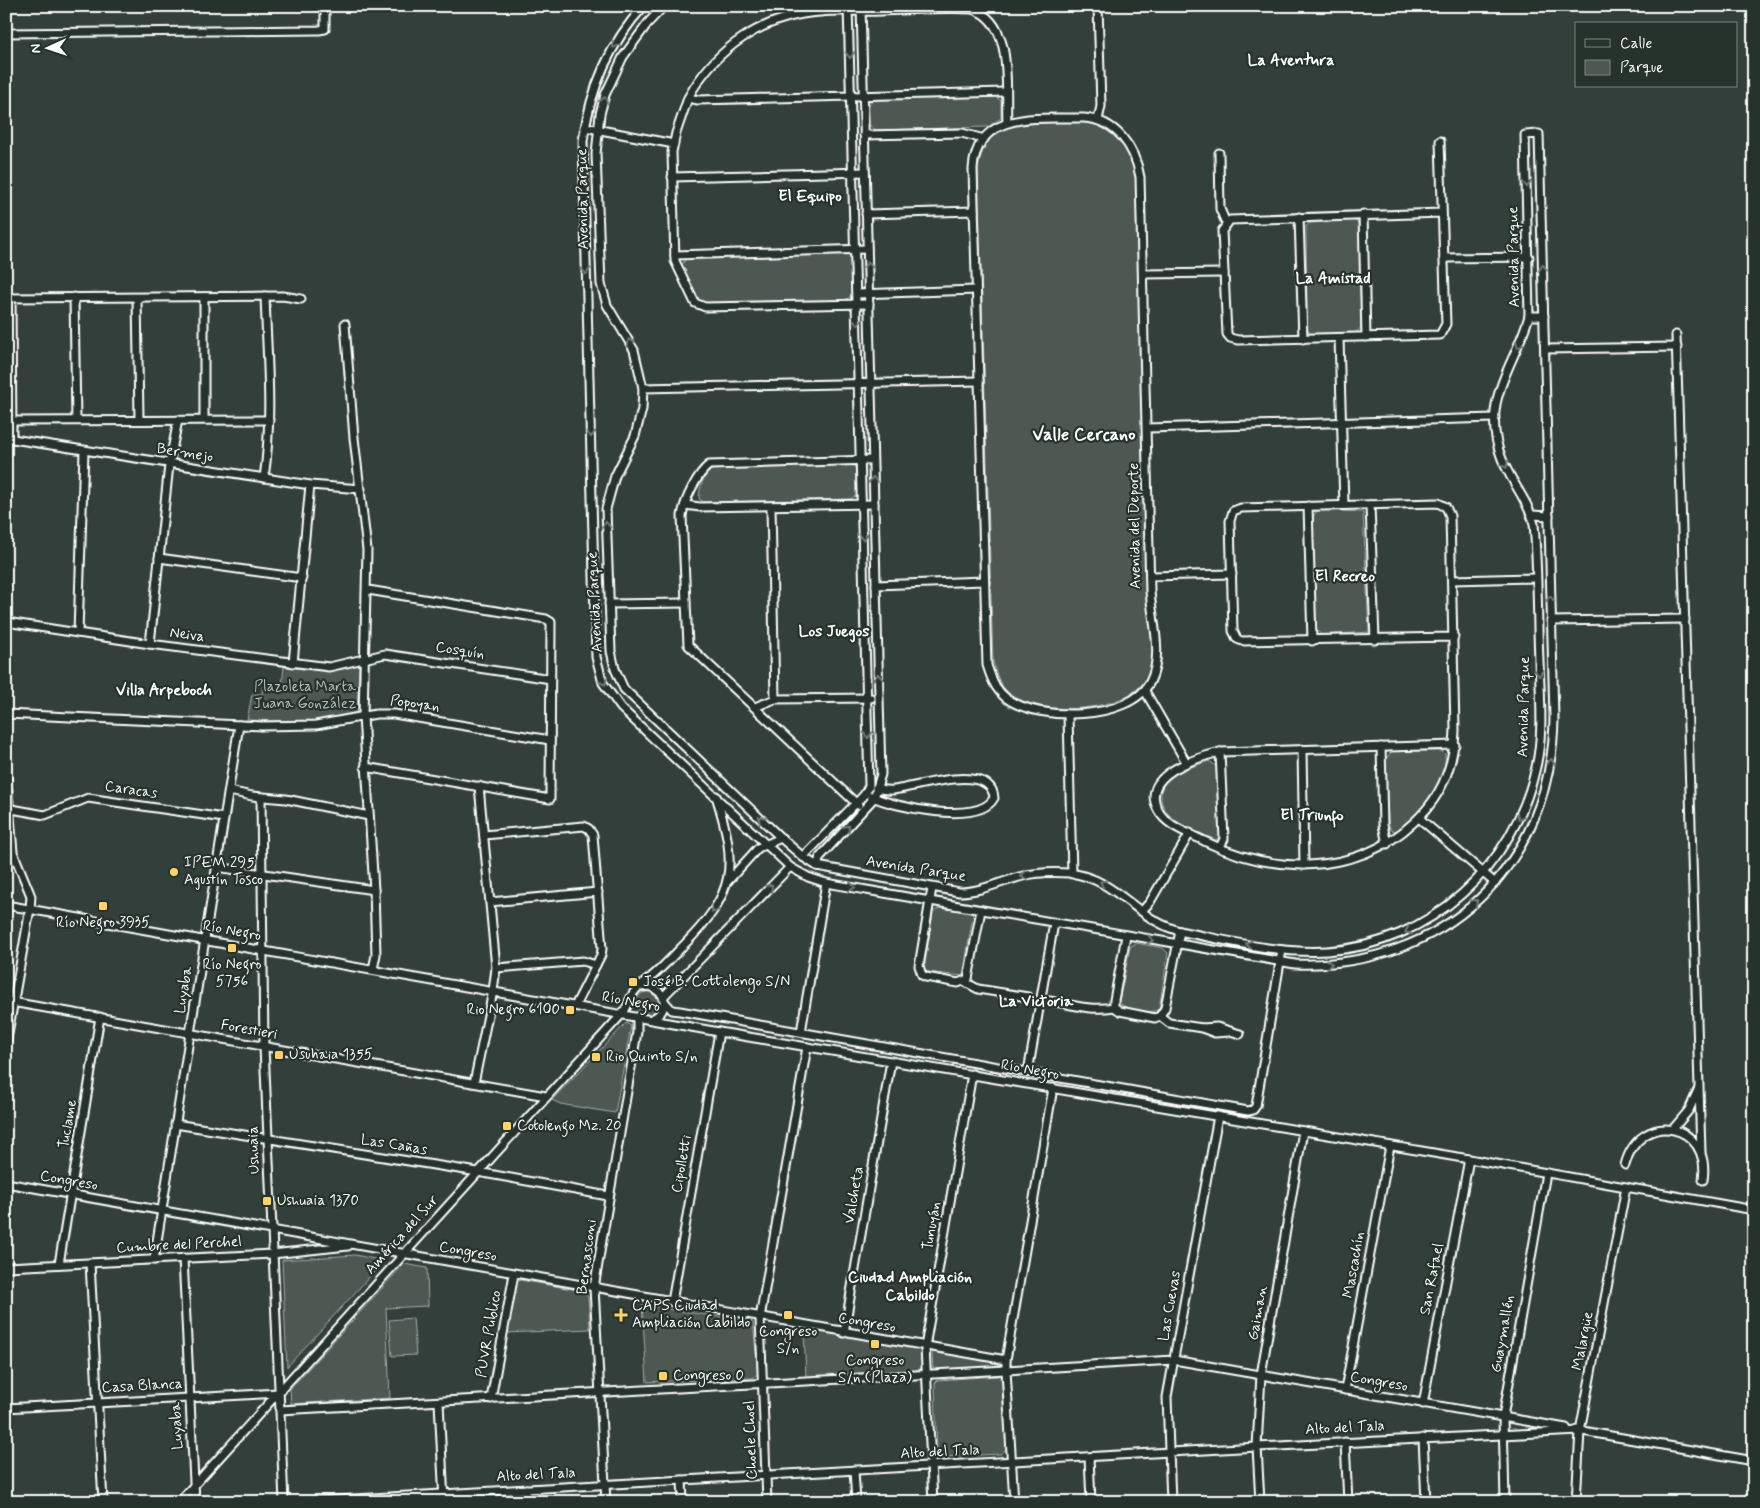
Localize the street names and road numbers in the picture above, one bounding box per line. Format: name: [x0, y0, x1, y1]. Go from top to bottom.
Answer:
street label: Avenida Parque: [572, 148, 594, 250]
street label: Avenida Parque: [1503, 206, 1525, 308]
street label: Bermejo: [155, 439, 215, 467]
street label: Avenida del Deporte: [1124, 462, 1146, 589]
street label: Avenida Parque: [582, 551, 608, 653]
street label: Neiva: [168, 623, 206, 647]
street label: Cosquín: [434, 637, 486, 665]
street label: Avenida Parque: [1513, 656, 1535, 758]
street label: Popoyan: [389, 691, 441, 717]
street label: Caracas: [103, 776, 159, 804]
street label: Avenida Parque: [865, 851, 967, 887]
street label: Río Negro: [201, 916, 263, 947]
street label: Luyaba: [170, 964, 198, 1015]
street label: Río Negro: [600, 987, 662, 1018]
street label: Forestieri: [219, 1015, 279, 1045]
street label: Río Negro: [999, 1055, 1061, 1086]
street label: Tuclame: [54, 1098, 82, 1150]
street label: Ushuaia: [243, 1125, 265, 1174]
street label: Las Cañas: [359, 1130, 429, 1160]
street label: Cipolletti: [667, 1133, 697, 1195]
street label: Valcheta: [839, 1165, 869, 1225]
street label: Congreso: [38, 1166, 100, 1197]
street label: América del Sur: [361, 1191, 443, 1279]
street label: Tunuyán: [918, 1200, 946, 1252]
street label: Bernasconi: [572, 1218, 602, 1296]
street label: Mascachín: [1338, 1230, 1370, 1300]
street label: Cumbre del Perchel: [116, 1232, 242, 1258]
street label: Congreso: [437, 1237, 499, 1268]
street label: San Rafael: [1415, 1241, 1449, 1317]
street label: Las Cuevas: [1154, 1269, 1186, 1343]
street label: Gaiman: [1243, 1284, 1273, 1342]
street label: PUVR Publico: [471, 1289, 507, 1379]
street label: Guaymallén: [1486, 1294, 1520, 1374]
street label: Congreso: [836, 1308, 898, 1339]
street label: Malargüe: [1568, 1310, 1598, 1372]
street label: Congreso: [1348, 1367, 1410, 1398]
street label: Casa Blanca: [101, 1374, 183, 1398]
street label: Choele Choel: [740, 1400, 762, 1480]
street label: Luyaba: [166, 1401, 188, 1450]
street label: Alto del Tala: [1305, 1416, 1385, 1440]
street label: Alto del Tala: [900, 1440, 980, 1464]
street label: Alto del Tala: [496, 1463, 576, 1487]

